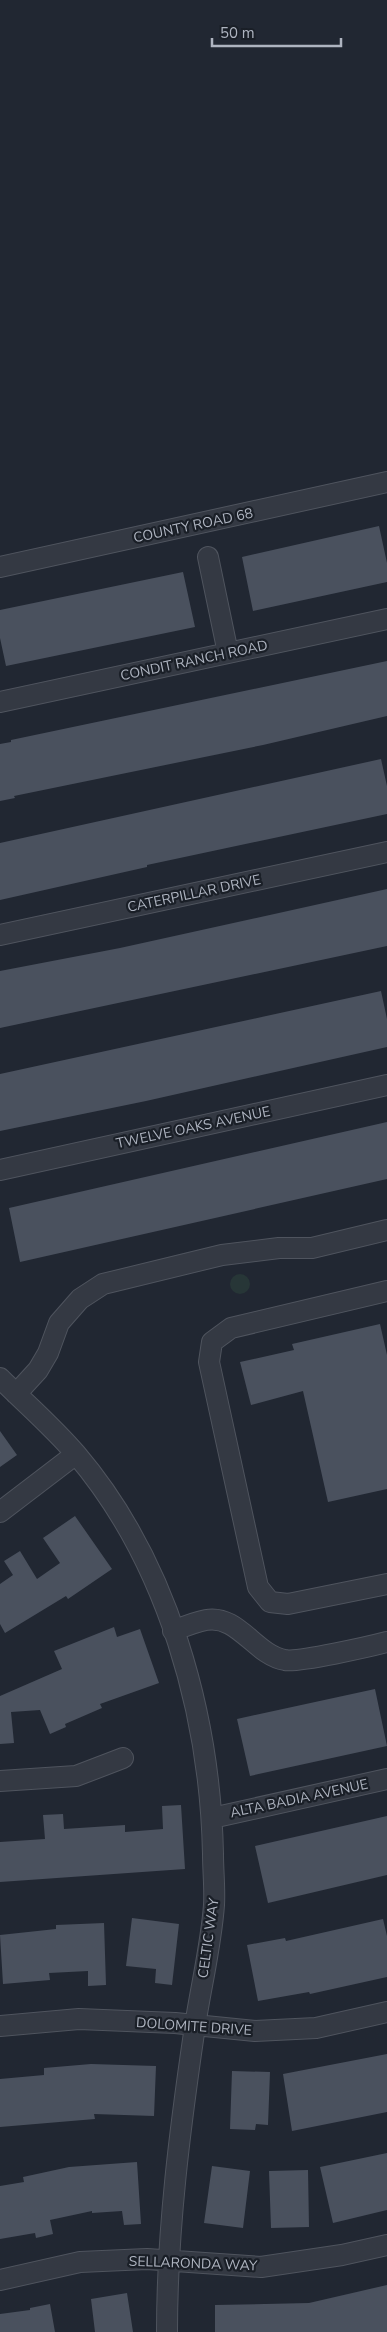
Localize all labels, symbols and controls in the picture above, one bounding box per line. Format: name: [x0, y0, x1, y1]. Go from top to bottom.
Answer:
scale bar: [212, 15, 341, 47]
text: 50 m: [220, 23, 255, 43]
street label: COUNTY ROAD 68: [132, 504, 255, 547]
street label: CONDIT RANCH ROAD: [119, 636, 270, 685]
street label: CATERPILLAR DRIVE: [126, 870, 263, 917]
street label: TWELVE OAKS AVENUE: [114, 1102, 272, 1153]
street label: ALTA BADIA AVENUE: [228, 1775, 370, 1822]
street label: CELTIC WAY: [193, 1896, 224, 1979]
street label: DOLOMITE DRIVE: [136, 2013, 252, 2040]
street label: SELLARONDA WAY: [128, 2252, 258, 2275]

